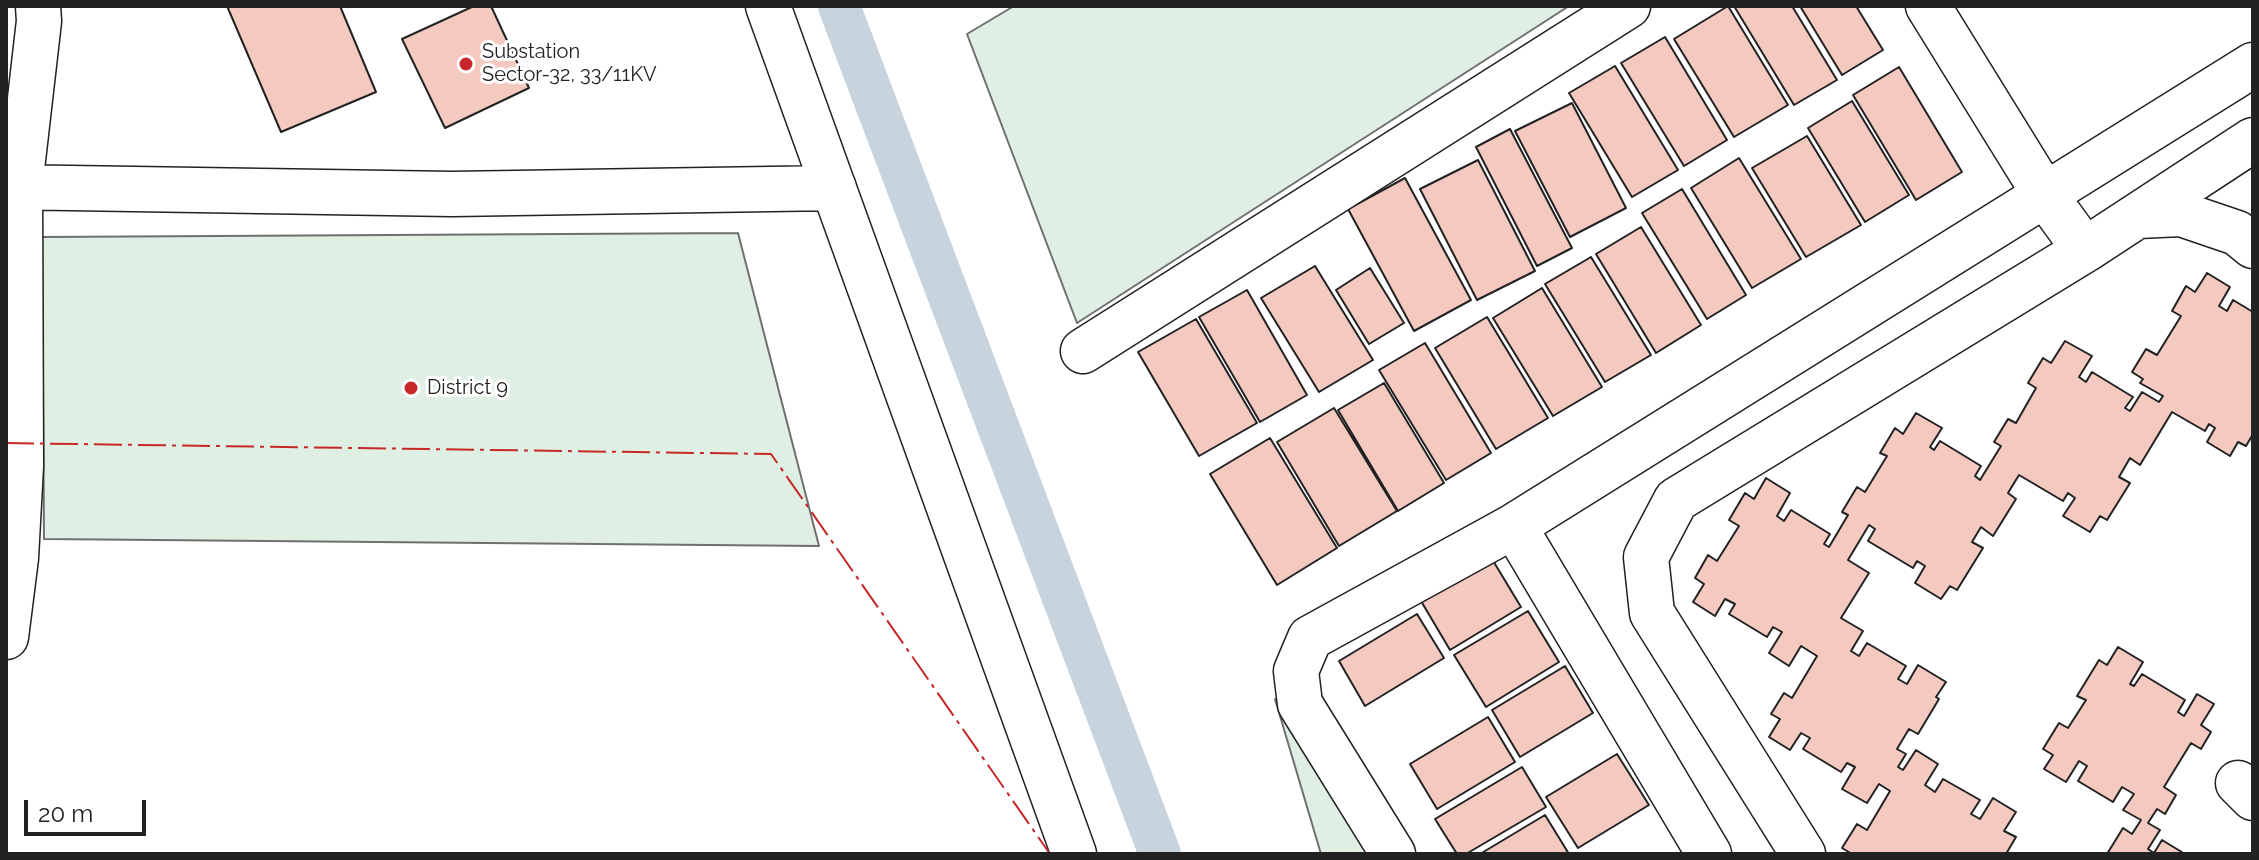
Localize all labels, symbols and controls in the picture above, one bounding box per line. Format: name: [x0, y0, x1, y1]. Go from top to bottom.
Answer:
place label: Substation Sector-32, 33/11KV: [482, 40, 657, 87]
marker: Substation Sector-32, 33/11KV: [457, 55, 475, 73]
place label: District 9: [427, 376, 508, 400]
marker: District 9: [402, 379, 420, 397]
scale bar: [28, 784, 150, 834]
text: 20 m: [38, 799, 93, 828]

